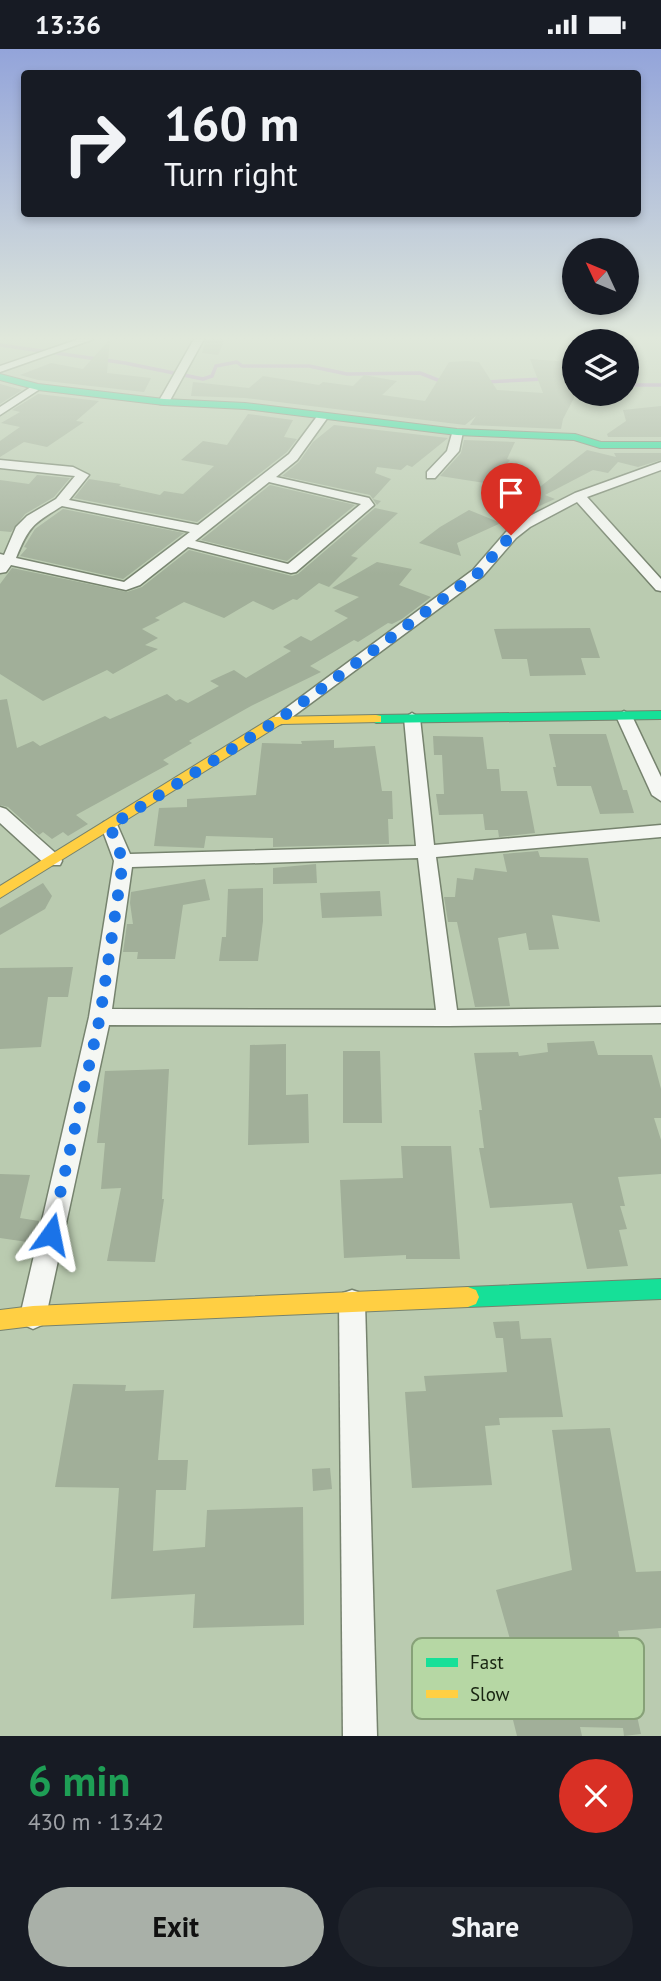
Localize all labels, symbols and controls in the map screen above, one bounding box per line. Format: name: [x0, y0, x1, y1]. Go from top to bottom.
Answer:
text: 13:36: [35, 8, 101, 41]
text: 160 m: [164, 91, 299, 155]
icon: right: [49, 98, 140, 189]
text: Turn right: [164, 153, 298, 195]
north arrow: [562, 238, 639, 315]
map controls: [562, 238, 639, 406]
button: layers: [562, 329, 639, 406]
pin: [481, 463, 541, 535]
icon: arrive: [492, 474, 530, 512]
position arrow: [14, 1197, 88, 1271]
legend: [412, 1638, 644, 1719]
text: Fast: [470, 1650, 504, 1674]
text: Slow: [470, 1682, 510, 1706]
text: 6 min: [28, 1753, 130, 1808]
button: close: [559, 1759, 633, 1833]
text: 430 m · 13:42: [28, 1807, 164, 1836]
button: Exit: [28, 1887, 324, 1967]
button: Share: [338, 1887, 633, 1967]

